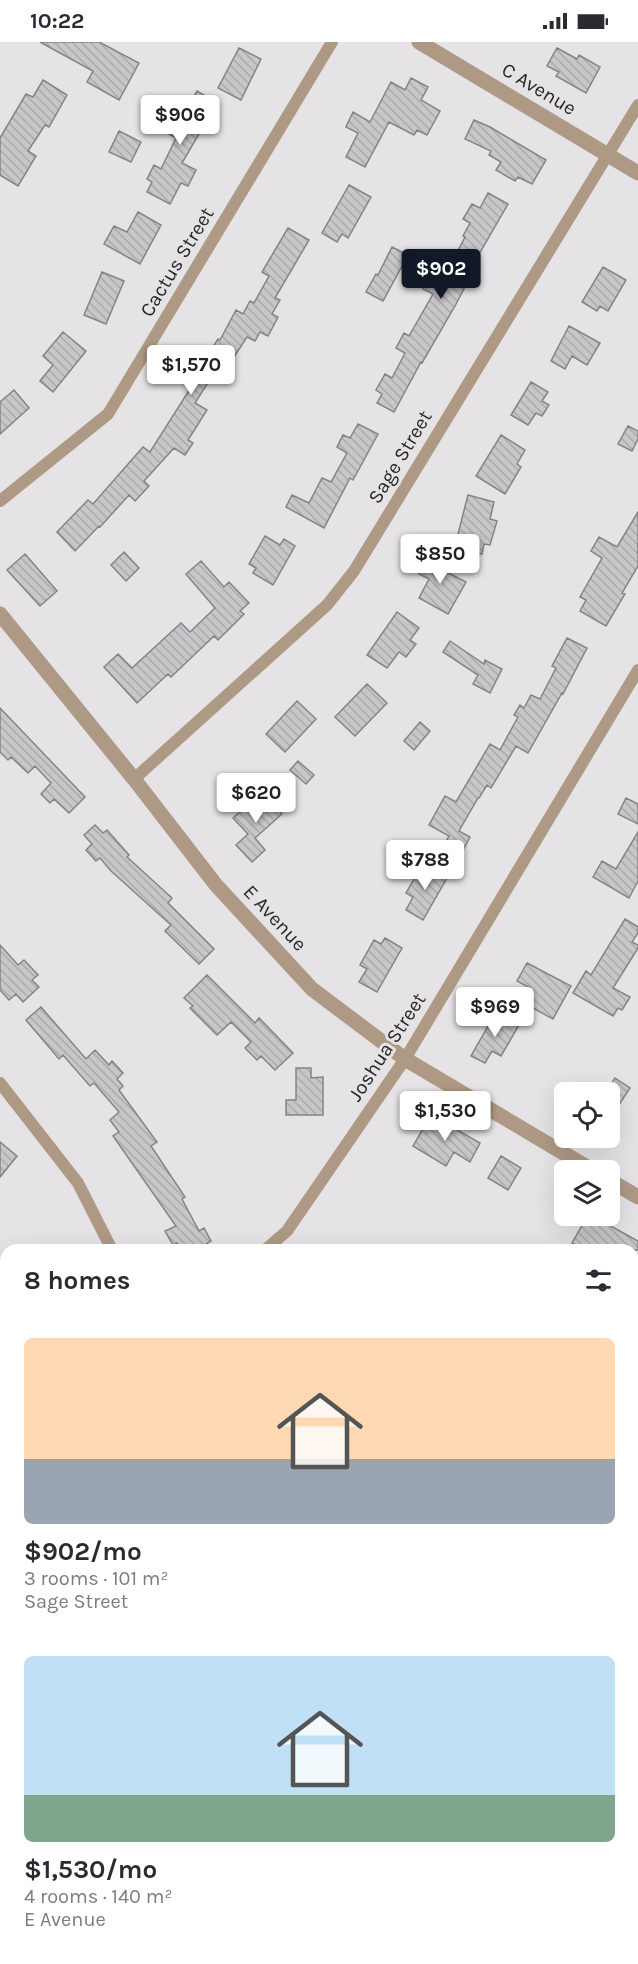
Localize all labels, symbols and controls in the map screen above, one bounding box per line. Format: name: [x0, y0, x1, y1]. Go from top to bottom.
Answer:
text: 10:22: [30, 8, 84, 34]
street label: C Avenue: [498, 58, 580, 120]
pin: $906: [144, 95, 216, 146]
text: $906: [155, 103, 205, 126]
street label: Cactus Street: [135, 203, 219, 321]
pin: $902: [405, 249, 477, 300]
text: $902: [416, 257, 466, 280]
pin: $1,570: [142, 345, 240, 396]
text: $1,570: [161, 353, 221, 376]
street label: Sage Street: [363, 406, 437, 508]
pin: $850: [404, 534, 476, 585]
text: $850: [415, 542, 466, 565]
pin: $620: [220, 773, 292, 824]
text: $620: [231, 781, 281, 804]
pin: $788: [389, 840, 461, 891]
text: $788: [400, 848, 450, 871]
street label: E Avenue: [239, 880, 311, 956]
pin: $969: [459, 987, 531, 1038]
street label: Joshua Street: [343, 988, 431, 1105]
text: $969: [470, 995, 520, 1018]
map controls: [554, 1082, 620, 1226]
button: locate: [554, 1082, 620, 1148]
pin: $1,530: [396, 1091, 494, 1142]
text: $1,530: [414, 1099, 476, 1122]
button: layers: [554, 1160, 620, 1226]
icon: filters: [582, 1264, 615, 1297]
text: 8 homes: [24, 1265, 130, 1296]
icon: home: [266, 1377, 374, 1485]
text: $902/mo: [24, 1536, 142, 1567]
text: 3 rooms · 101 m²: [24, 1567, 169, 1590]
text: Sage Street: [24, 1590, 128, 1613]
icon: home: [266, 1695, 374, 1803]
text: $1,530/mo: [24, 1854, 157, 1885]
text: 4 rooms · 140 m²: [24, 1885, 172, 1908]
text: E Avenue: [24, 1908, 106, 1931]

